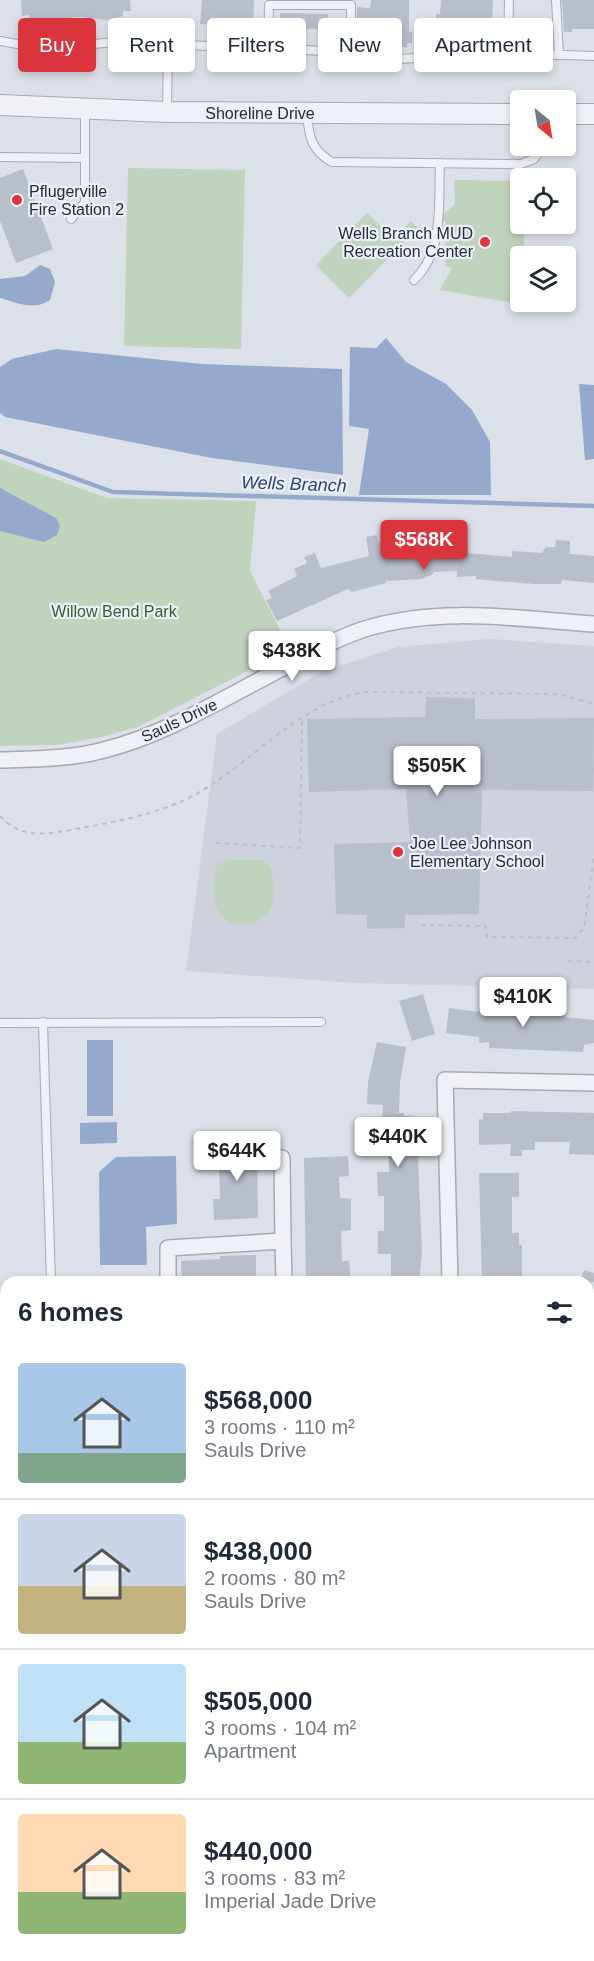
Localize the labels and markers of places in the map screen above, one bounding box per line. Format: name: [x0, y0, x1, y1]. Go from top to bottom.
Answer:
place label: Pflugerville Fire Station 2: [29, 183, 124, 218]
marker: Pflugerville Fire Station 2: [10, 193, 24, 207]
place label: Wells Branch MUD Recreation Center: [338, 225, 474, 260]
marker: Wells Branch MUD Recreation Center: [478, 235, 492, 249]
pin: $568K: [382, 520, 466, 571]
pin: $438K: [250, 631, 334, 682]
pin: $505K: [395, 746, 479, 797]
place label: Joe Lee Johnson Elementary School: [410, 835, 544, 870]
marker: Joe Lee Johnson Elementary School: [391, 845, 405, 859]
pin: $410K: [481, 977, 565, 1028]
pin: $440K: [356, 1117, 440, 1168]
pin: $644K: [195, 1131, 279, 1182]

